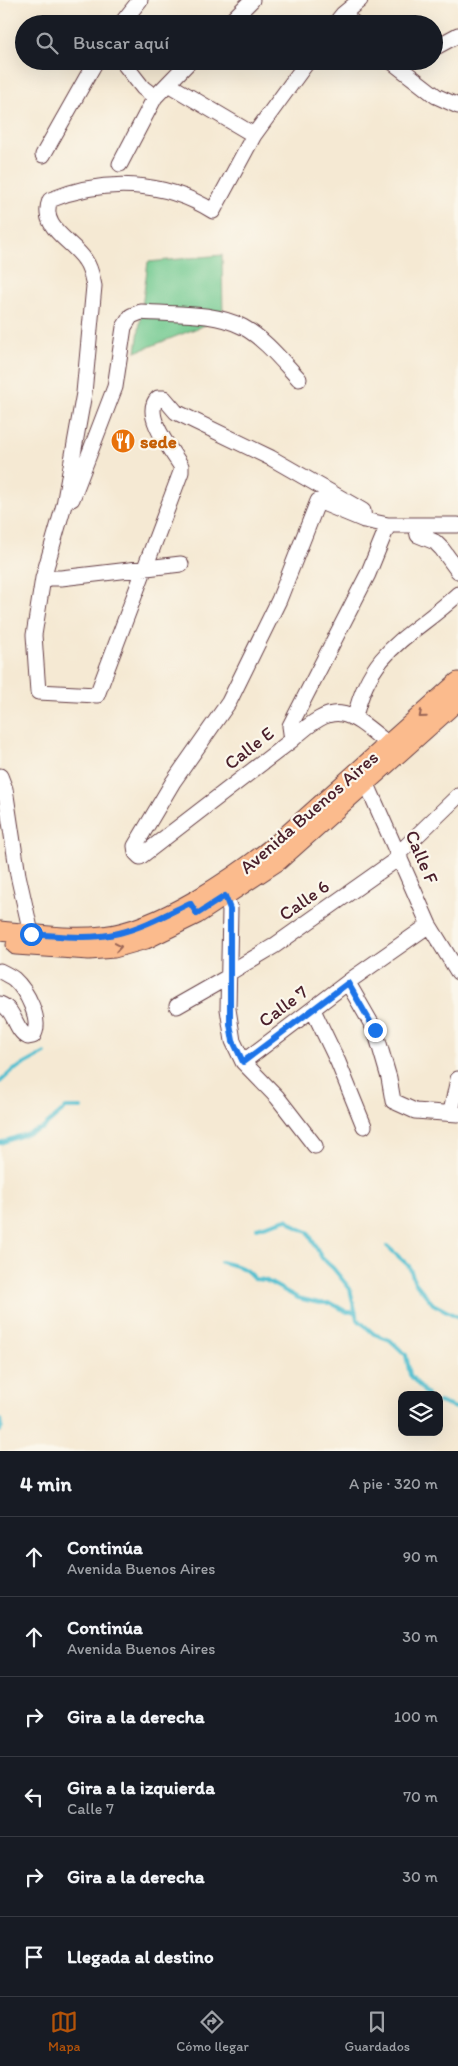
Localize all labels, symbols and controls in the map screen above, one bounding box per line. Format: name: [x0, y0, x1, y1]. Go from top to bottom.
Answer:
search box: [15, 15, 443, 70]
icon: search: [33, 29, 61, 57]
text: Buscar aquí: [73, 31, 169, 54]
restaurant icon: sede: [110, 428, 136, 454]
place label: sede: [140, 430, 177, 453]
one-way arrow: [418, 709, 427, 718]
street label: Calle E: [220, 721, 278, 775]
street label: Avenida Buenos Aires: [235, 746, 383, 878]
street label: Calle F: [400, 827, 444, 887]
street label: Calle 6: [274, 874, 334, 926]
route start: [20, 923, 43, 946]
one-way arrow: [114, 943, 123, 953]
street label: Calle 7: [254, 980, 312, 1032]
route end: [364, 1019, 387, 1042]
map controls: [398, 1391, 443, 1436]
button: layers: [398, 1391, 443, 1436]
text: 4 min: [20, 1471, 72, 1496]
text: A pie · 320 m: [349, 1474, 438, 1493]
text: Continúa: [67, 1536, 143, 1559]
icon: ahead: [20, 1543, 48, 1571]
text: 90 m: [403, 1547, 438, 1566]
text: Avenida Buenos Aires: [67, 1559, 215, 1578]
text: Continúa: [67, 1616, 143, 1639]
icon: ahead: [20, 1623, 48, 1651]
text: 30 m: [402, 1627, 438, 1646]
text: Avenida Buenos Aires: [67, 1639, 215, 1658]
icon: right: [20, 1703, 48, 1731]
text: Gira a la derecha: [67, 1705, 205, 1728]
text: 100 m: [394, 1707, 438, 1726]
text: Gira a la izquierda: [67, 1776, 215, 1799]
icon: left: [20, 1783, 48, 1811]
text: 70 m: [403, 1787, 438, 1806]
text: Calle 7: [67, 1799, 114, 1818]
icon: right: [20, 1863, 48, 1891]
text: Gira a la derecha: [67, 1865, 205, 1888]
text: 30 m: [402, 1867, 438, 1886]
icon: arrive: [20, 1943, 48, 1971]
text: Llegada al destino: [67, 1945, 214, 1968]
tab: Mapa: [48, 2008, 80, 2055]
tab: Cómo llegar: [176, 2008, 249, 2055]
tab: Guardados: [344, 2008, 410, 2055]

